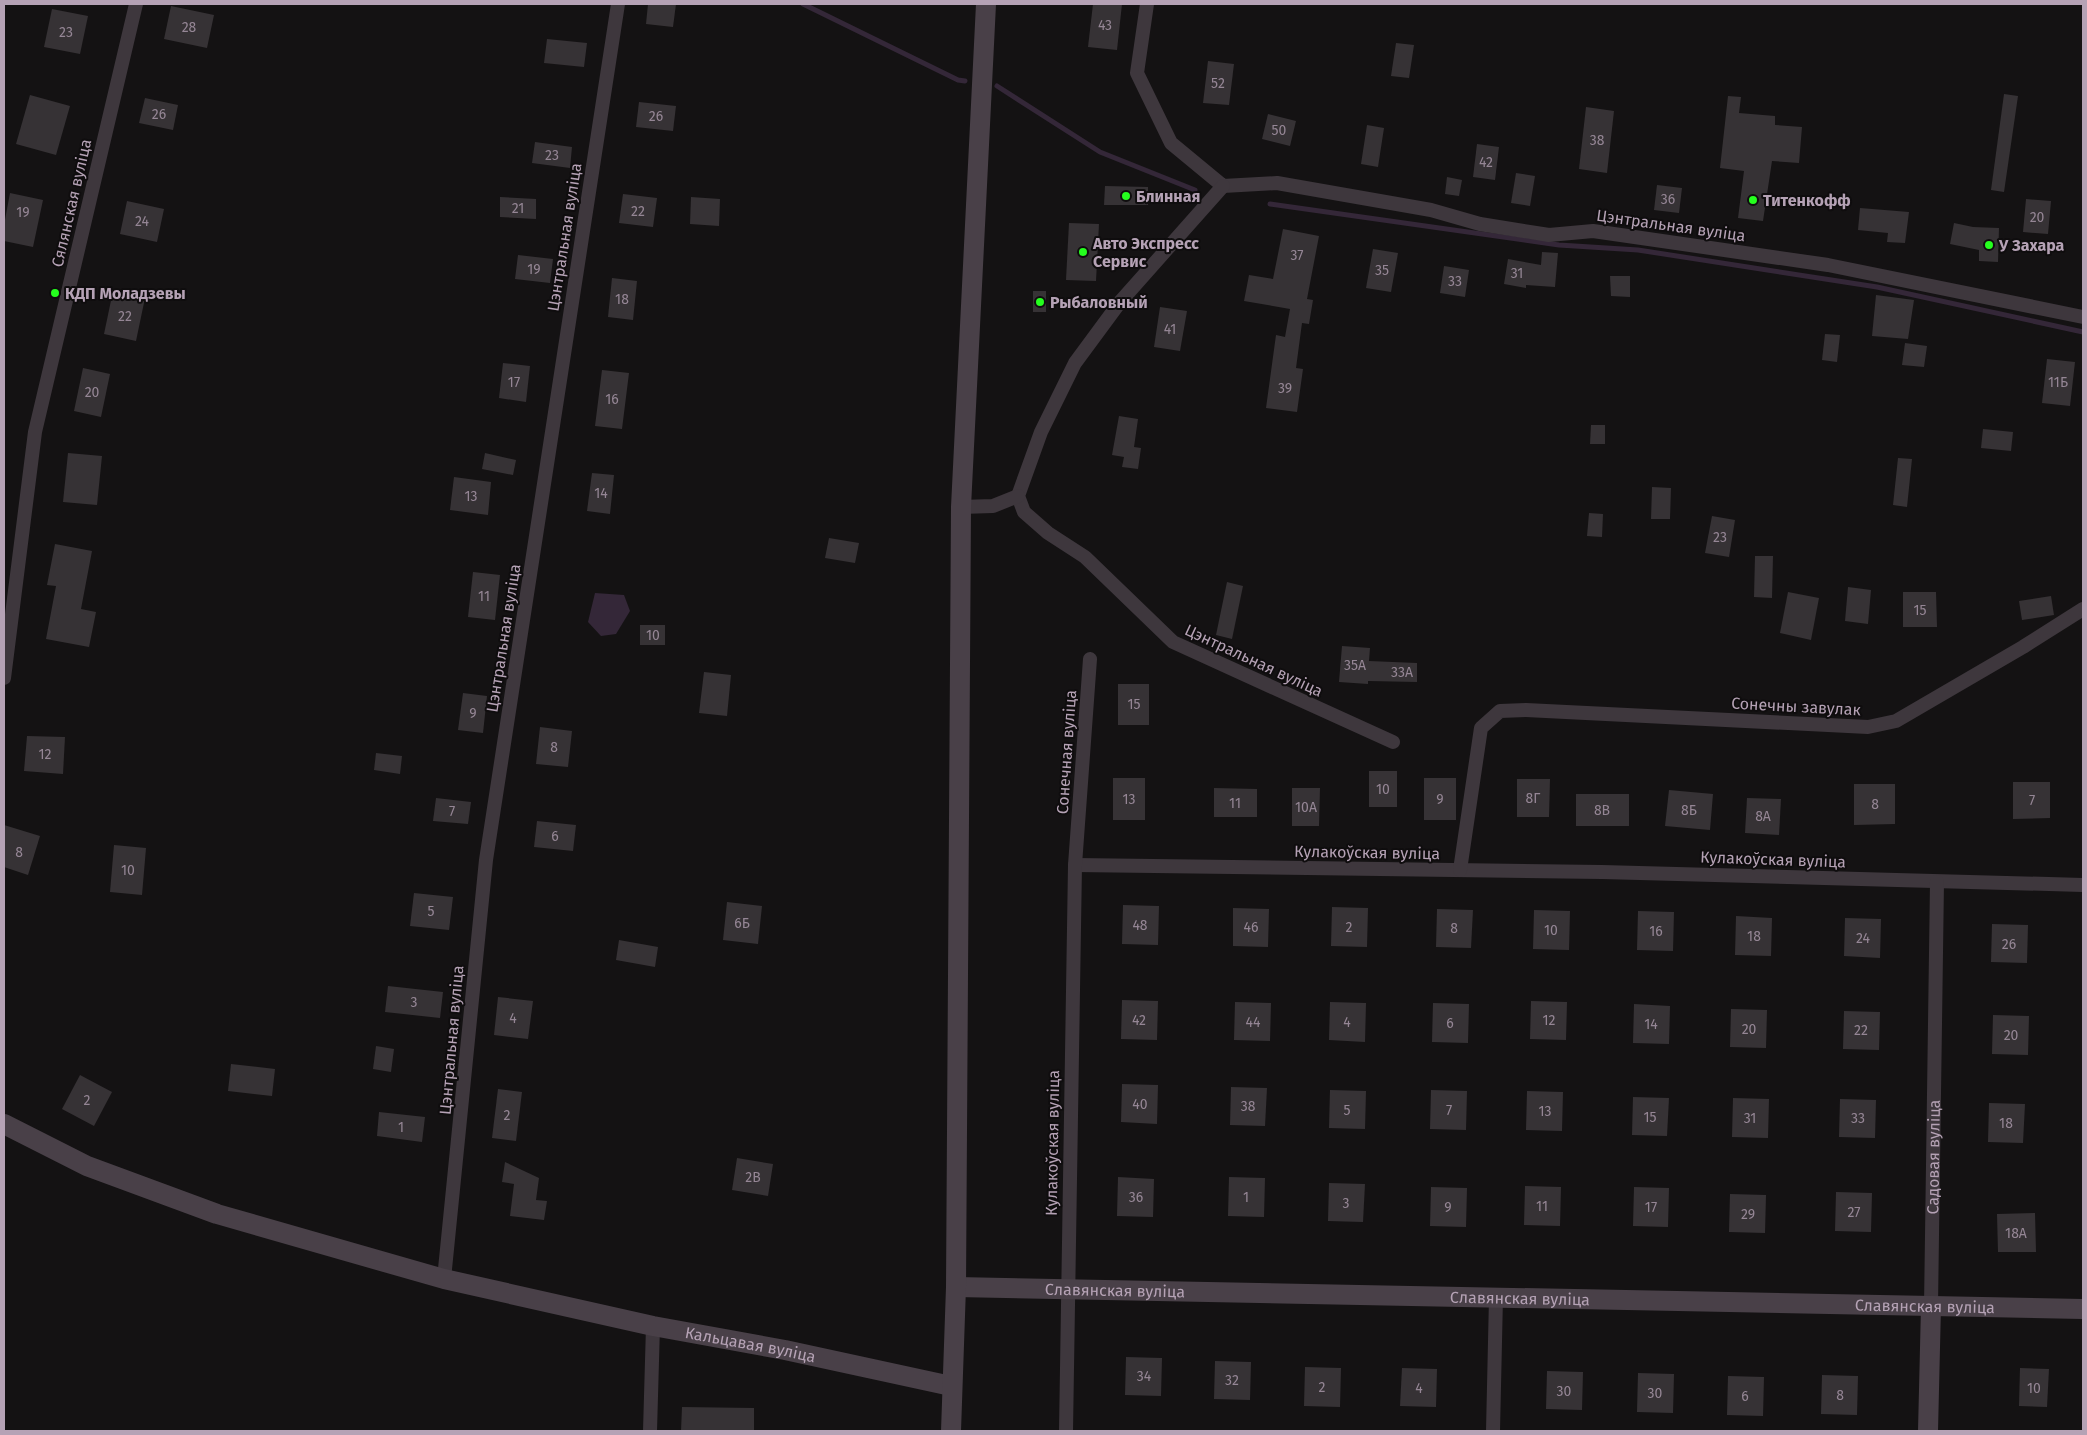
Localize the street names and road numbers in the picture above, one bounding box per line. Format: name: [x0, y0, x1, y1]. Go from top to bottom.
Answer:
street label: Сялянская вуліца: [48, 137, 95, 269]
street label: Цэнтральная вуліца: [543, 161, 586, 313]
street label: Цэнтральная вуліца: [1595, 206, 1747, 245]
street label: Цэнтральная вуліца: [482, 562, 525, 714]
street label: Цэнтральная вуліца: [1182, 620, 1326, 701]
street label: Сонечная вуліца: [1053, 689, 1080, 815]
street label: Сонечны завулак: [1731, 694, 1862, 719]
street label: Кулакоўская вуліца: [1294, 842, 1440, 863]
street label: Кулакоўская вуліца: [1700, 847, 1846, 872]
street label: Цэнтральная вуліца: [435, 964, 468, 1116]
street label: Кулакоўская вуліца: [1042, 1070, 1063, 1216]
street label: Садовая вуліца: [1923, 1099, 1944, 1215]
street label: Славянская вуліца: [1045, 1280, 1185, 1301]
street label: Славянская вуліца: [1450, 1288, 1590, 1309]
street label: Славянская вуліца: [1855, 1296, 1995, 1317]
street label: Кальцавая вуліца: [683, 1323, 817, 1366]

